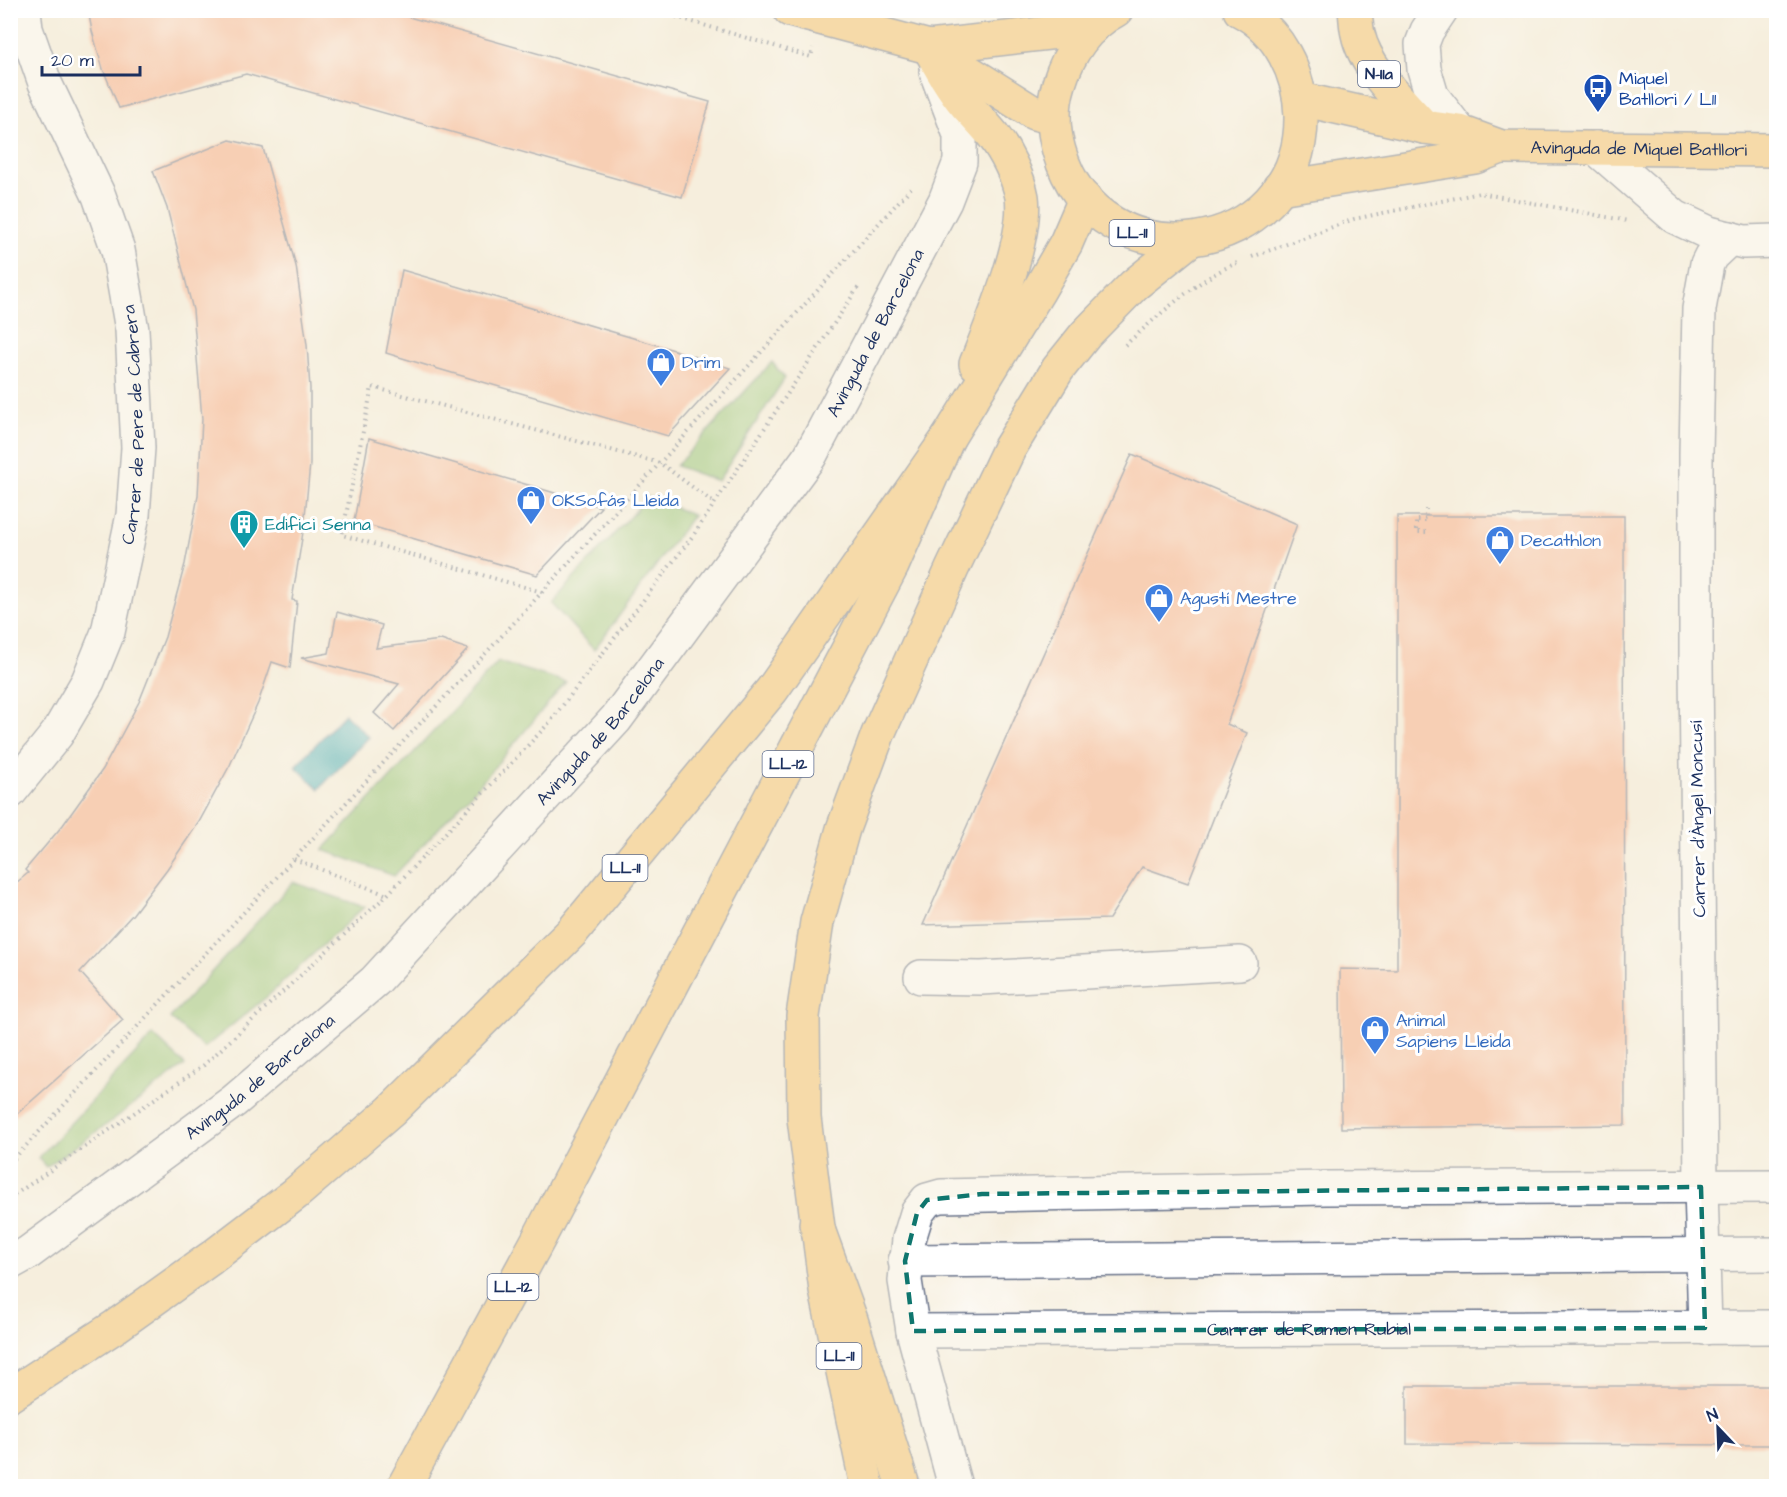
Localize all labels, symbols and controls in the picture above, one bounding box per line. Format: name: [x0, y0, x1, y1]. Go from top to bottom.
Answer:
scale bar: [42, 39, 140, 77]
text: 20 m: [51, 48, 94, 73]
road number: N-IIa: [1358, 61, 1400, 87]
place label: Miquel Batllori / L11: [1619, 66, 1716, 112]
bus stop icon: Miquel Batllori / L11: [1582, 72, 1614, 114]
street label: Avinguda de Miquel Batllori: [1531, 135, 1747, 162]
road number: LL-11: [1110, 220, 1154, 246]
street label: Avinguda de Barcelona: [820, 244, 930, 421]
street label: Carrer de Pere de Cabrera: [115, 303, 151, 547]
shop icon: Drim: [645, 346, 677, 388]
place label: Drim: [682, 350, 720, 375]
shop icon: OKSofás Lleida: [515, 484, 547, 526]
place label: OKSofás Lleida: [552, 488, 679, 513]
building icon: Edifici Senna: [228, 508, 260, 550]
place label: Edifici Senna: [265, 512, 371, 537]
shop icon: Decathlon: [1484, 524, 1516, 566]
place label: Decathlon: [1521, 528, 1601, 553]
shop icon: Agustí Mestre: [1143, 582, 1175, 624]
place label: Agustí Mestre: [1180, 586, 1297, 612]
street label: Avinguda de Barcelona: [530, 652, 670, 811]
street label: Carrer d'Àngel Moncusí: [1684, 720, 1713, 918]
road number: LL-12: [762, 751, 814, 777]
road number: LL-11: [602, 855, 648, 881]
street label: Avinguda de Barcelona: [180, 1008, 340, 1146]
place label: Animal Sapiens Lleida: [1396, 1008, 1511, 1054]
shop icon: Animal Sapiens Lleida: [1359, 1014, 1391, 1056]
road number: LL-12: [488, 1274, 538, 1300]
street label: Carrer de Ramon Rubial: [1207, 1316, 1411, 1342]
road number: LL-11: [816, 1343, 862, 1369]
north arrow: [1688, 1398, 1748, 1458]
text: N: [1704, 1403, 1721, 1427]

